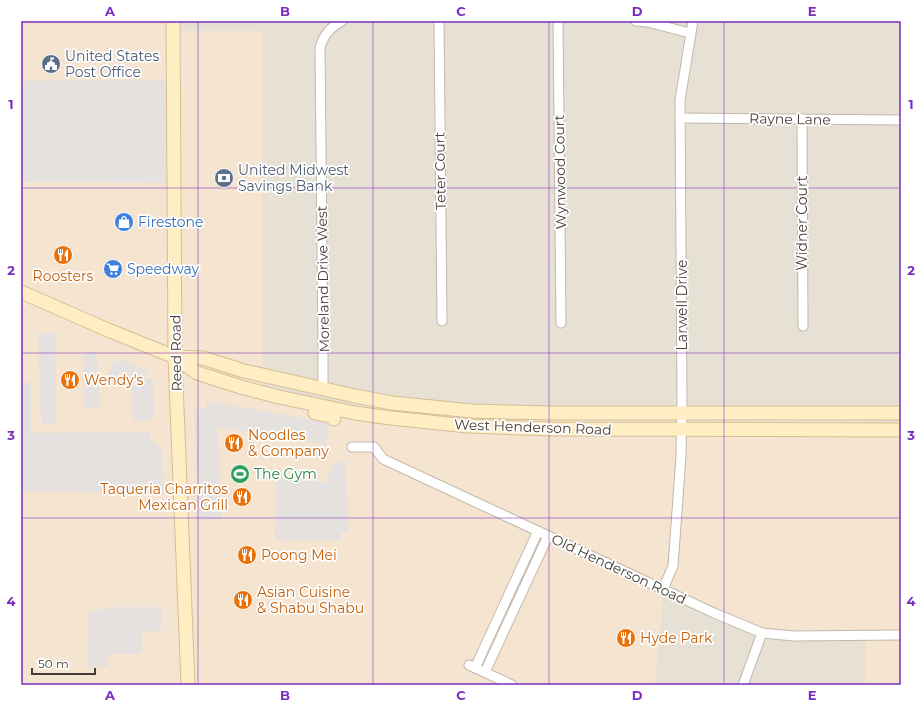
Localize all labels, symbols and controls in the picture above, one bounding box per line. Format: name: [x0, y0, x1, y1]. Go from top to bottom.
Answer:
text: A: [104, 3, 116, 19]
text: B: [280, 3, 290, 19]
text: C: [456, 3, 466, 19]
text: D: [632, 3, 643, 19]
text: E: [808, 3, 817, 19]
place label: United States Post Office: [65, 47, 159, 81]
public building icon: United States Post Office: [40, 53, 62, 75]
text: 1: [8, 96, 14, 112]
text: 1: [908, 96, 914, 112]
street label: Rayne Lane: [749, 109, 831, 129]
street label: Wynwood Court: [550, 114, 570, 229]
street label: Teter Court: [430, 131, 450, 210]
place label: United Midwest Savings Bank: [238, 161, 349, 195]
bank icon: United Midwest Savings Bank: [213, 167, 235, 189]
street label: Widner Court: [793, 175, 811, 271]
street label: Moreland Drive West: [313, 205, 333, 353]
shop icon: Firestone: [113, 211, 135, 233]
place label: Firestone: [138, 213, 203, 231]
restaurant icon: Roosters: [52, 244, 74, 266]
supermarket icon: Speedway: [102, 258, 124, 280]
place label: Speedway: [127, 260, 200, 278]
street label: Larwell Drive: [673, 260, 691, 350]
text: 2: [7, 262, 15, 278]
text: 2: [907, 262, 915, 278]
place label: Roosters: [33, 267, 94, 285]
street label: Reed Road: [166, 314, 186, 392]
restaurant icon: Wendy's: [59, 369, 81, 391]
place label: Wendy's: [84, 371, 144, 389]
street label: West Henderson Road: [454, 415, 612, 439]
place label: Noodles & Company: [248, 426, 329, 460]
text: 3: [6, 427, 15, 443]
text: 3: [906, 427, 915, 443]
restaurant icon: Noodles & Company: [223, 432, 245, 454]
sports icon: The Gym: [229, 463, 251, 485]
place label: The Gym: [254, 465, 317, 483]
place label: Taqueria Charritos Mexican Grill: [100, 480, 228, 514]
restaurant icon: Taqueria Charritos Mexican Grill: [231, 486, 253, 508]
street label: Old Henderson Road: [549, 530, 689, 608]
restaurant icon: Poong Mei: [236, 544, 258, 566]
place label: Poong Mei: [261, 546, 337, 564]
place label: Asian Cuisine & Shabu Shabu: [257, 583, 364, 617]
restaurant icon: Asian Cuisine & Shabu Shabu: [232, 589, 254, 611]
text: 4: [7, 593, 16, 609]
text: 4: [907, 593, 916, 609]
restaurant icon: Hyde Park: [615, 627, 637, 649]
place label: Hyde Park: [640, 629, 713, 647]
scale bar: [32, 650, 95, 676]
text: 50 m: [38, 656, 69, 671]
text: A: [104, 687, 116, 703]
text: B: [280, 687, 290, 703]
text: C: [456, 687, 466, 703]
text: D: [632, 687, 643, 703]
text: E: [808, 687, 817, 703]

